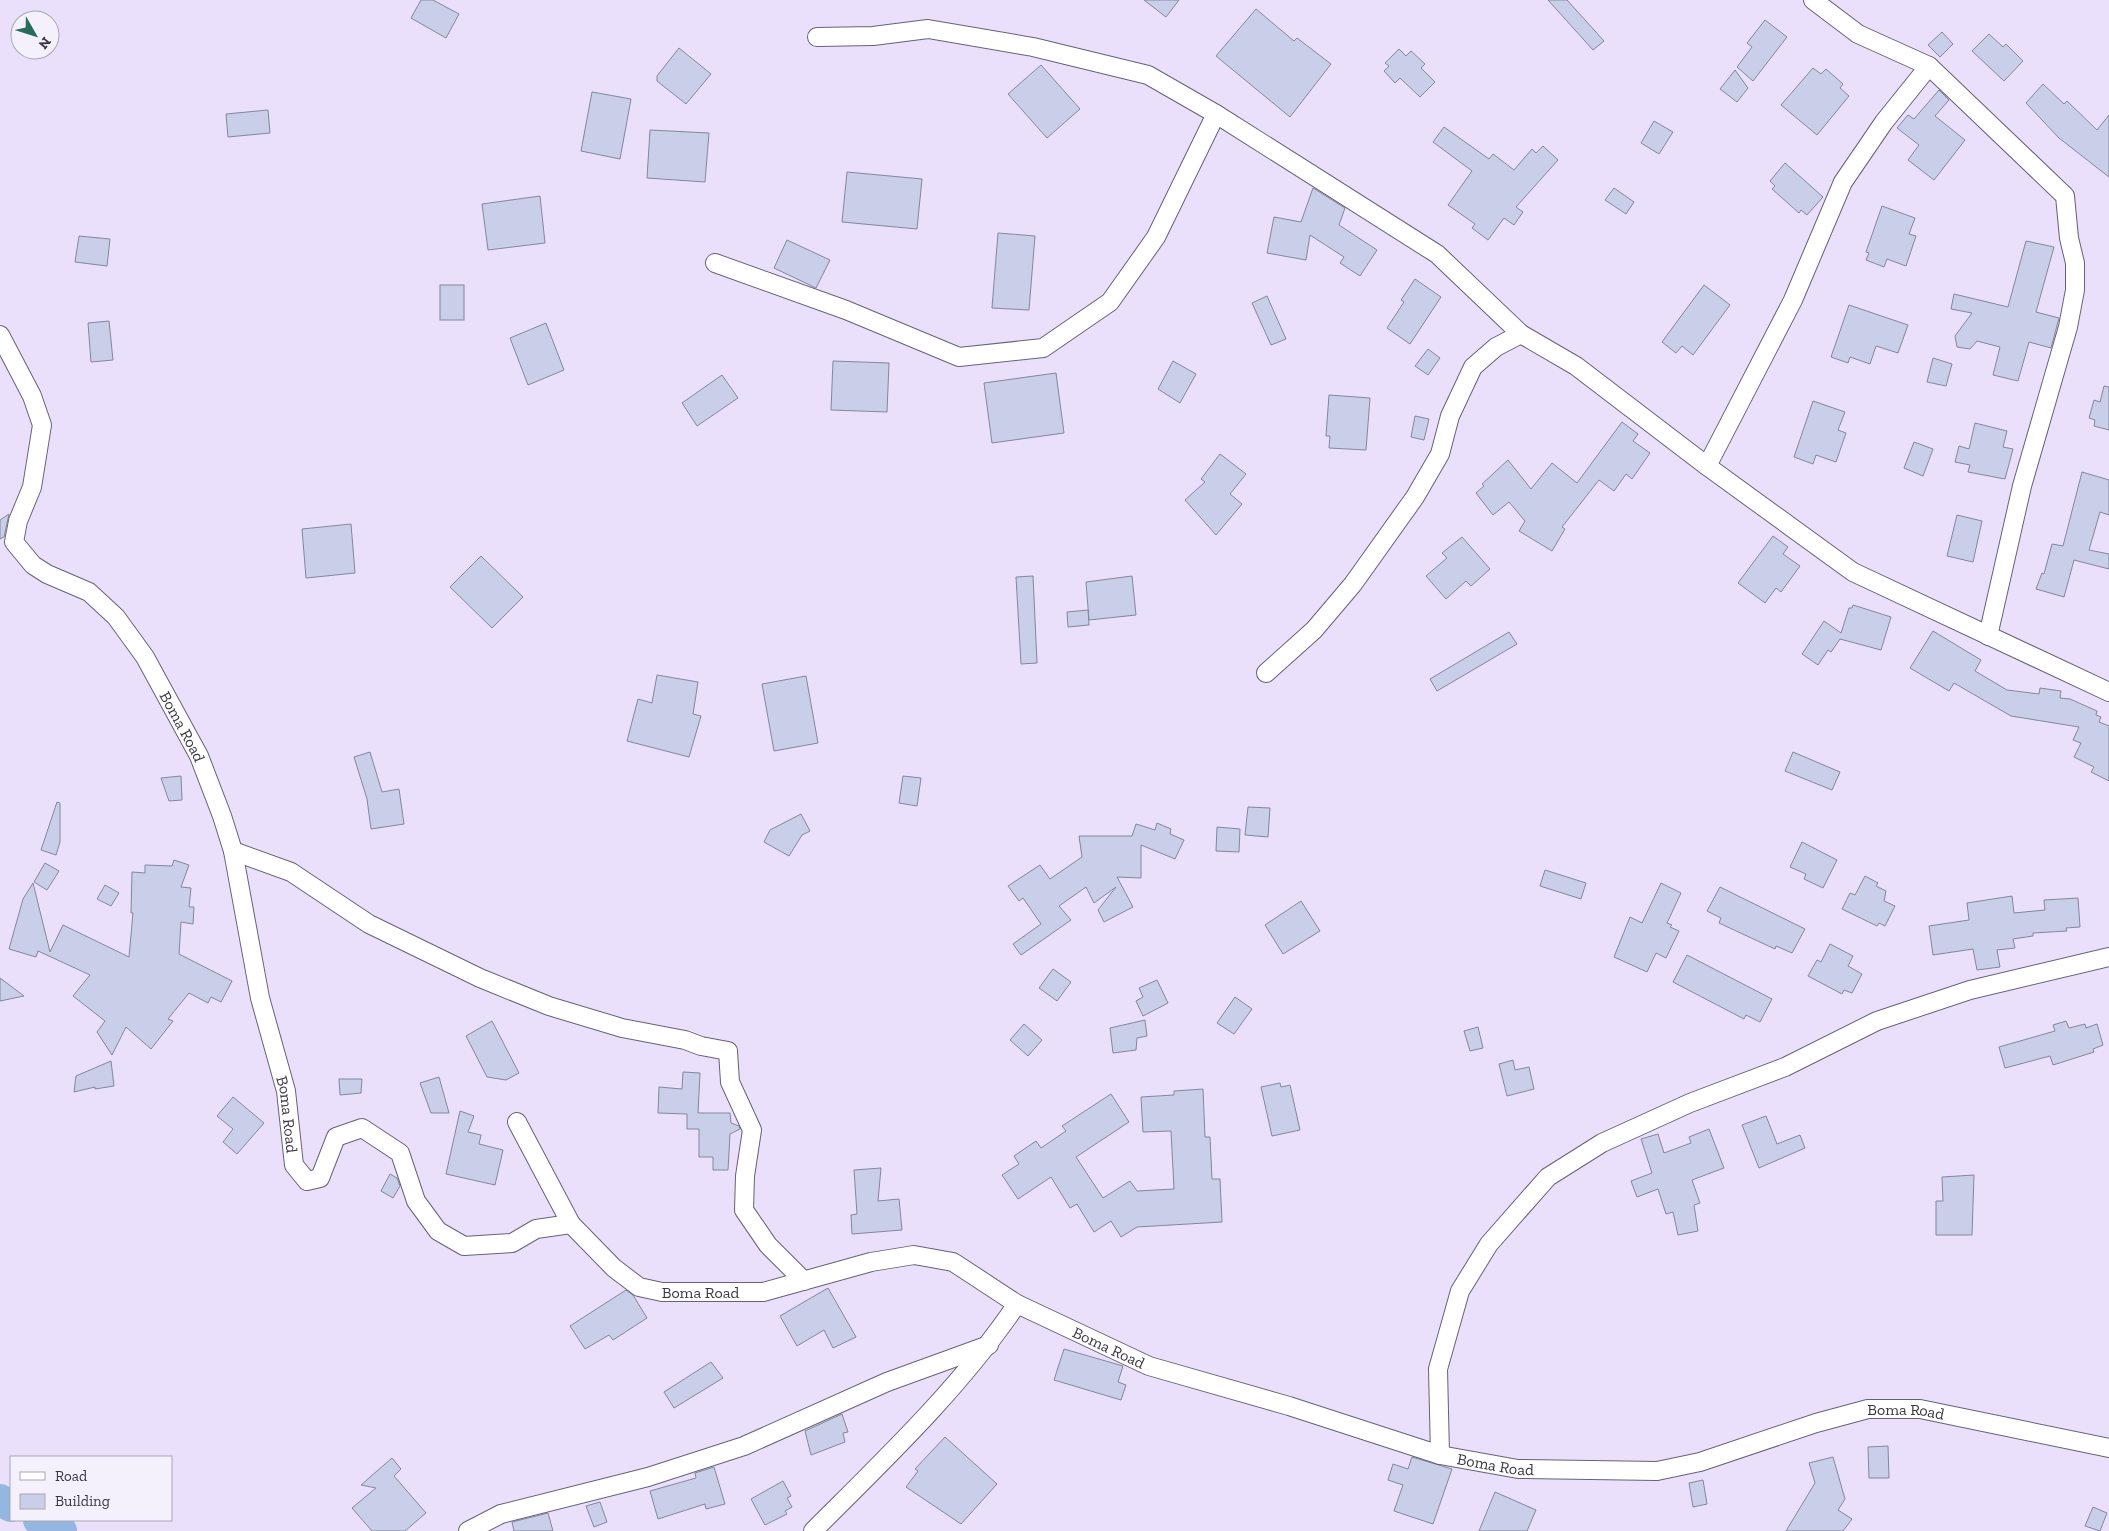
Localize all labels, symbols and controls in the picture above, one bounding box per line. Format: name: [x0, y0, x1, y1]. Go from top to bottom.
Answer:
north arrow: [10, 10, 60, 60]
text: N: [35, 33, 55, 53]
street label: Boma Road: [156, 688, 210, 764]
street label: Boma Road: [273, 1074, 302, 1154]
street label: Boma Road: [662, 1283, 739, 1302]
street label: Boma Road: [1070, 1322, 1148, 1372]
street label: Boma Road: [1867, 1400, 1946, 1423]
street label: Boma Road: [1456, 1449, 1534, 1479]
legend: [10, 1456, 172, 1521]
text: Road: [55, 1467, 88, 1485]
text: Building: [55, 1492, 110, 1510]

